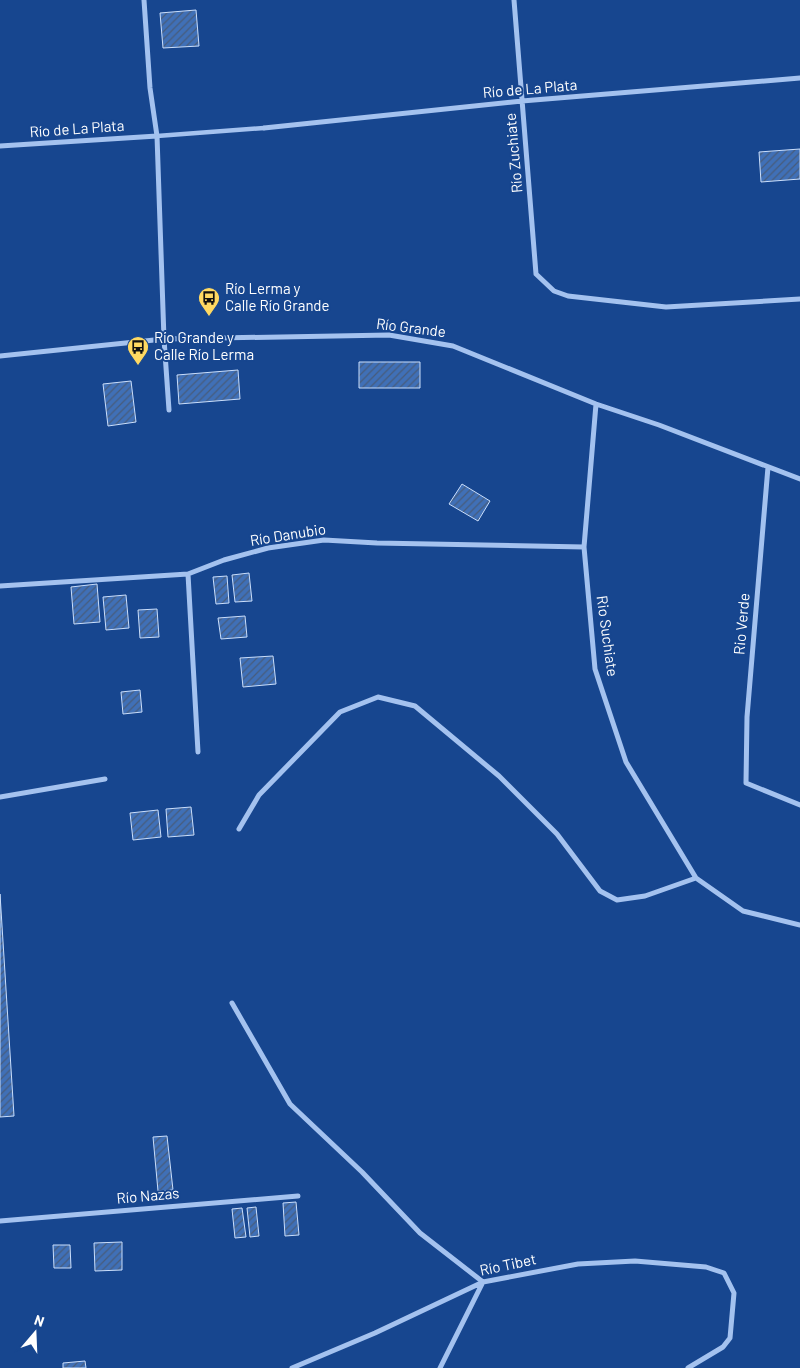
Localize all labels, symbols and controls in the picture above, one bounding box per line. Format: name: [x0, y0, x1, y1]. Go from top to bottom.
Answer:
street label: Río de La Plata: [482, 75, 578, 101]
street label: Río Zuchiate: [501, 112, 525, 194]
street label: Río de La Plata: [29, 116, 125, 140]
place label: Río Lerma y Calle Río Grande: [225, 279, 330, 314]
bus stop icon: Río Lerma y Calle Río Grande: [197, 286, 221, 317]
street label: Río Grande: [375, 314, 447, 340]
place label: Río Grande y Calle Río Lerma: [154, 328, 254, 363]
bus stop icon: Río Grande y Calle Río Lerma: [126, 335, 150, 366]
street label: Río Danubio: [249, 519, 327, 549]
street label: Rio Verde: [729, 592, 753, 656]
street label: Rio Suchiate: [593, 594, 623, 677]
street label: Río Nazas: [116, 1183, 180, 1207]
street label: Río Tibet: [478, 1249, 538, 1279]
north arrow: [10, 1308, 60, 1358]
text: N: [32, 1311, 47, 1330]

